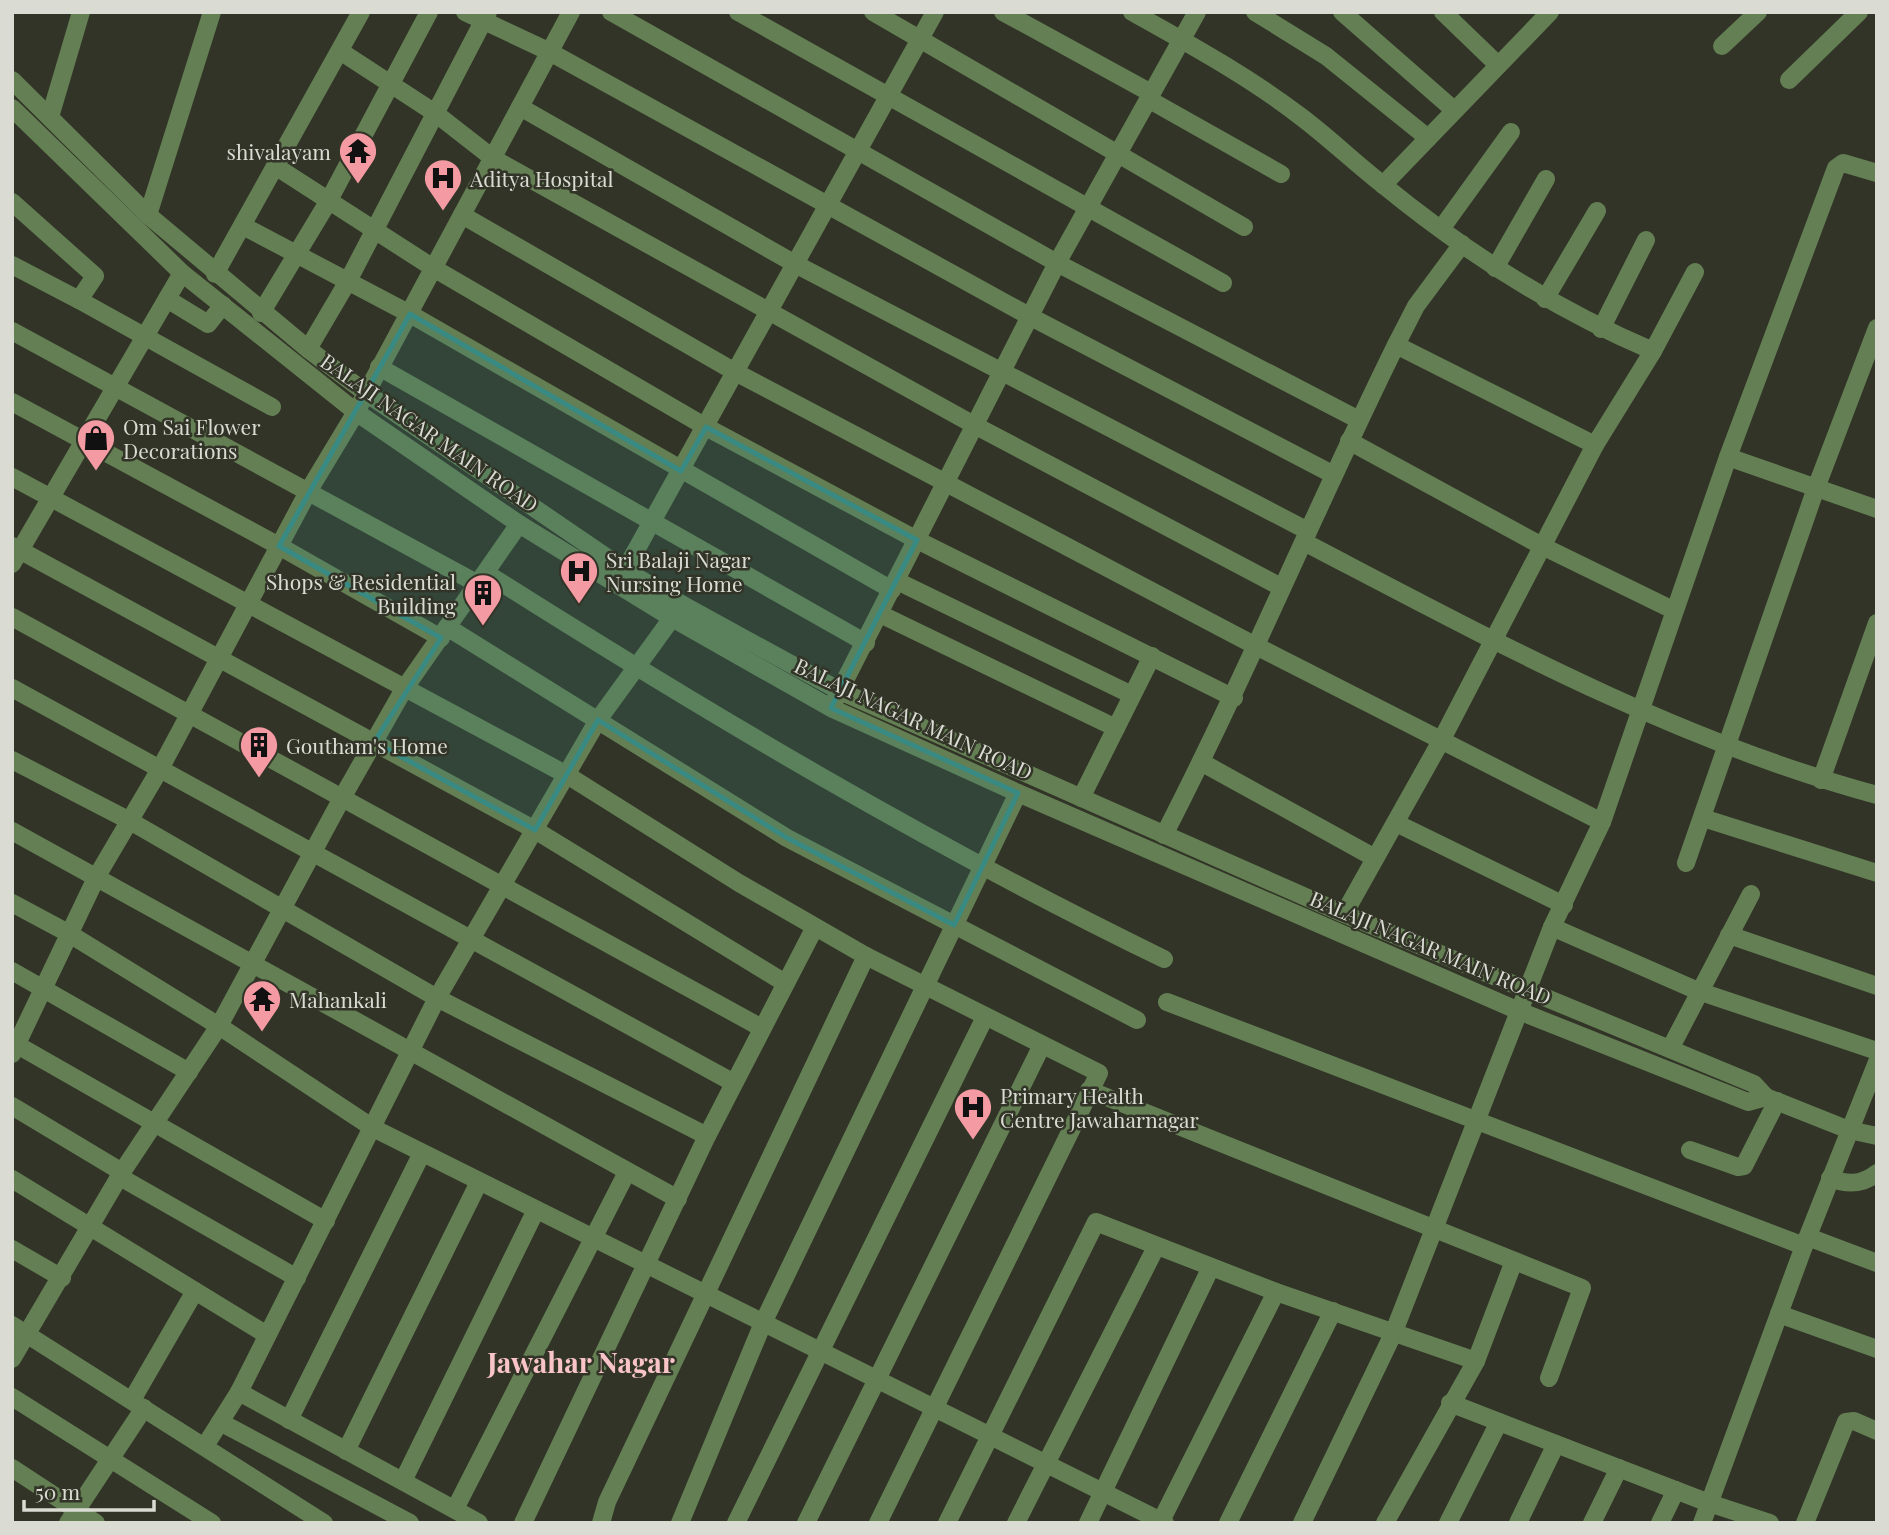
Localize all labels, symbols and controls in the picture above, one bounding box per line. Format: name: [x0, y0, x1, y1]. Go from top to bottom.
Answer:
temple icon: shivalayam: [337, 130, 379, 185]
place label: shivalayam: [227, 137, 331, 165]
hospital icon: Aditya Hospital: [422, 157, 464, 212]
place label: Aditya Hospital: [469, 164, 614, 192]
street label: BALAJI NAGAR MAIN ROAD: [316, 346, 544, 518]
place label: Om Sai Flower Decorations: [123, 412, 261, 464]
shop icon: Om Sai Flower Decorations: [75, 417, 117, 472]
place label: Sri Balaji Nagar Nursing Home: [606, 545, 751, 597]
hospital icon: Sri Balaji Nagar Nursing Home: [558, 550, 600, 605]
place label: Shops & Residential Building: [266, 567, 456, 619]
building icon: Shops & Residential Building: [462, 572, 504, 627]
street label: BALAJI NAGAR MAIN ROAD: [790, 650, 1038, 786]
building icon: Goutham's Home: [238, 724, 280, 779]
place label: Goutham's Home: [286, 731, 448, 759]
street label: BALAJI NAGAR MAIN ROAD: [1306, 883, 1556, 1011]
temple icon: Mahankali: [241, 978, 283, 1033]
place label: Mahankali: [289, 985, 387, 1013]
place label: Primary Health Centre Jawaharnagar: [1000, 1081, 1200, 1133]
hospital icon: Primary Health Centre Jawaharnagar: [952, 1086, 994, 1141]
district label: Jawahar Nagar: [486, 1343, 675, 1380]
scale bar: [24, 1468, 154, 1512]
text: 50 m: [35, 1477, 81, 1505]

